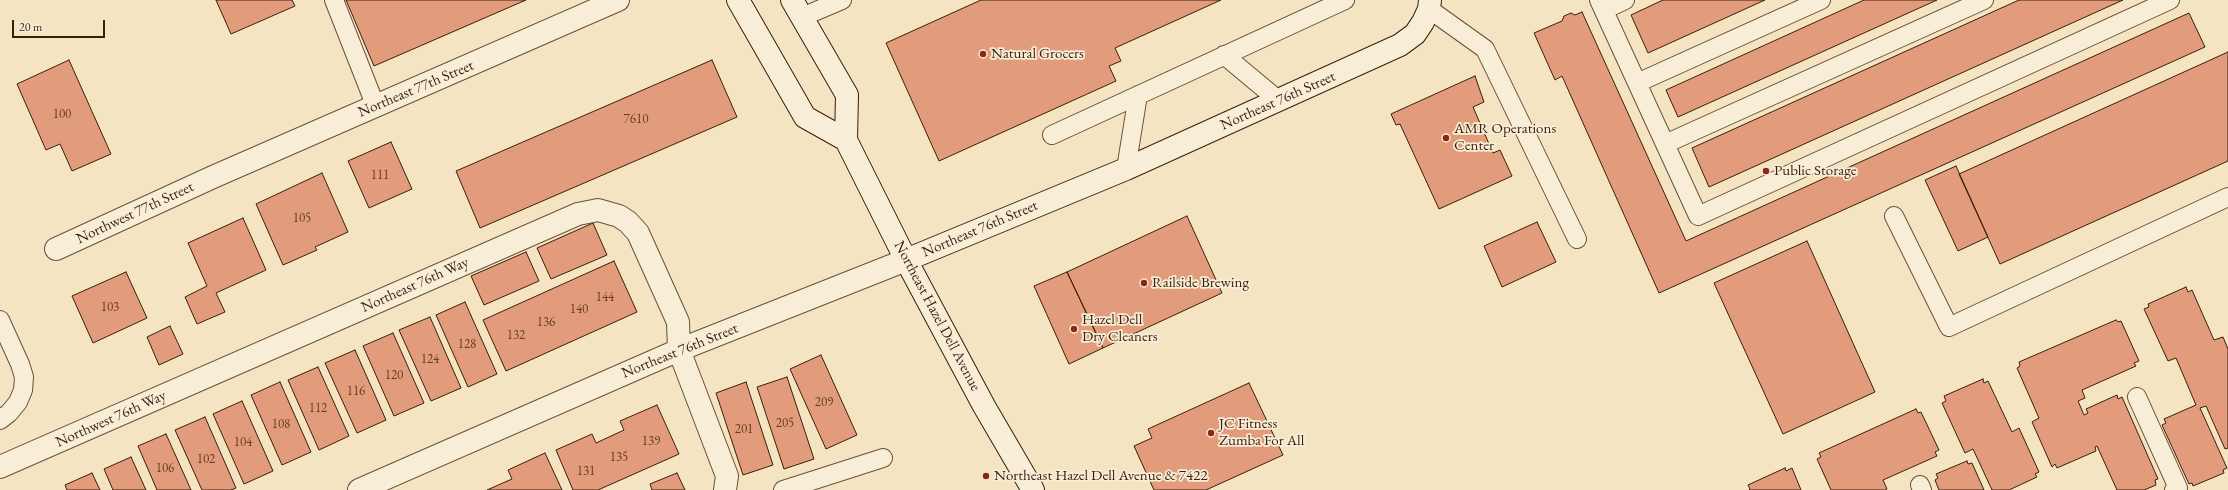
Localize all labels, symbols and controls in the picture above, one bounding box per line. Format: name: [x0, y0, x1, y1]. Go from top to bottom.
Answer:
scale bar: [14, 12, 107, 38]
text: 20 m: [19, 19, 42, 35]
place label: Natural Grocers: [991, 45, 1084, 63]
marker: Natural Grocers: [978, 49, 988, 59]
street label: Northeast 77th Street: [355, 57, 477, 121]
street label: Northeast 76th Street: [1218, 68, 1338, 134]
house number: 100: [53, 106, 71, 122]
house number: 7610: [624, 111, 648, 127]
place label: AMR Operations Center: [1454, 120, 1556, 155]
marker: AMR Operations Center: [1441, 133, 1451, 143]
place label: Public Storage: [1774, 162, 1857, 180]
marker: Public Storage: [1761, 166, 1771, 176]
house number: 111: [371, 167, 389, 183]
street label: Northwest 77th Street: [73, 178, 197, 248]
street label: Northeast 76th Street: [919, 197, 1041, 261]
house number: 105: [293, 210, 311, 226]
street label: Northeast Hazel Dell Avenue: [890, 238, 984, 394]
street label: Northeast 76th Way: [359, 253, 471, 317]
place label: Railside Brewing: [1152, 274, 1249, 292]
marker: Railside Brewing: [1139, 278, 1149, 288]
house number: 144: [596, 289, 614, 305]
house number: 103: [101, 299, 119, 315]
house number: 140: [570, 301, 588, 317]
place label: Hazel Dell Dry Cleaners: [1082, 311, 1158, 346]
house number: 136: [537, 314, 555, 330]
street label: Northeast 76th Street: [619, 319, 741, 383]
marker: Hazel Dell Dry Cleaners: [1069, 324, 1079, 334]
house number: 132: [507, 327, 525, 343]
house number: 128: [458, 336, 476, 352]
house number: 124: [421, 351, 439, 367]
house number: 120: [385, 367, 403, 383]
house number: 116: [347, 383, 365, 399]
street label: Northwest 76th Way: [53, 387, 169, 451]
house number: 209: [815, 394, 833, 410]
house number: 112: [309, 400, 327, 416]
house number: 205: [776, 415, 794, 431]
place label: JC Fitness Zumba For All: [1219, 415, 1304, 450]
house number: 108: [272, 416, 290, 432]
house number: 201: [735, 421, 753, 437]
marker: JC Fitness Zumba For All: [1206, 428, 1216, 438]
house number: 139: [642, 433, 660, 449]
house number: 104: [234, 434, 252, 450]
house number: 135: [610, 449, 628, 465]
house number: 102: [197, 451, 215, 467]
house number: 106: [156, 460, 174, 476]
house number: 131: [577, 463, 595, 479]
place label: Northeast Hazel Dell Avenue & 7422: [994, 467, 1208, 485]
marker: Northeast Hazel Dell Avenue & 7422: [981, 471, 991, 481]

